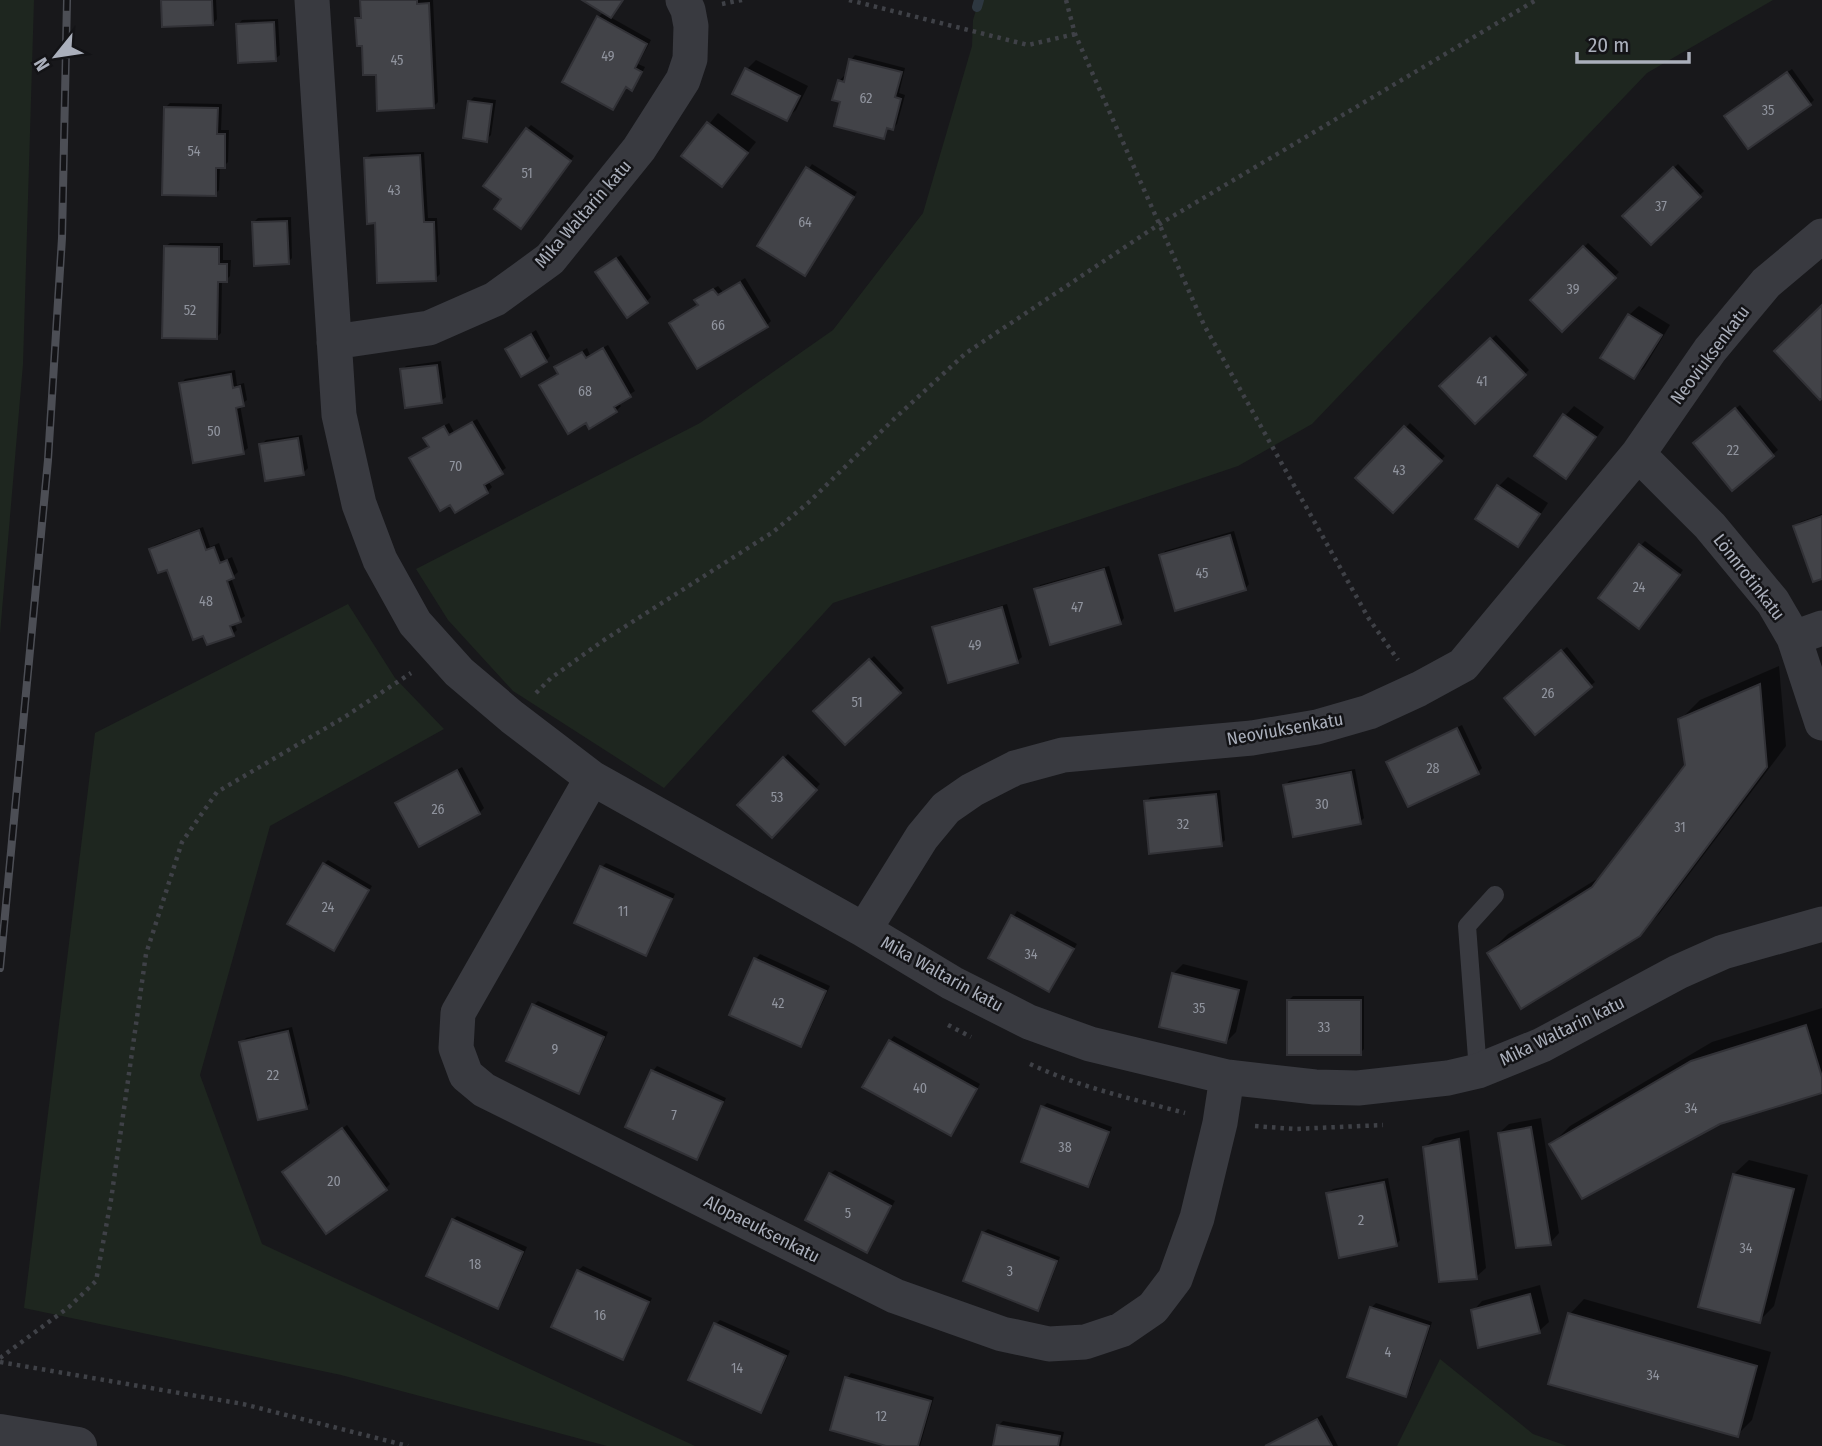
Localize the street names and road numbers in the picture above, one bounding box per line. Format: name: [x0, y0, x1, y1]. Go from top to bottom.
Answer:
street label: Mika Waltarin katu: [530, 155, 636, 273]
street label: Neoviuksenkatu: [1666, 301, 1754, 409]
street label: Lönnrotinkatu: [1708, 529, 1790, 625]
street label: Neoviuksenkatu: [1225, 708, 1345, 750]
street label: Mika Waltarin katu: [877, 931, 1007, 1017]
street label: Mika Waltarin katu: [1496, 991, 1628, 1071]
street label: Alopaeuksenkatu: [701, 1190, 823, 1268]

